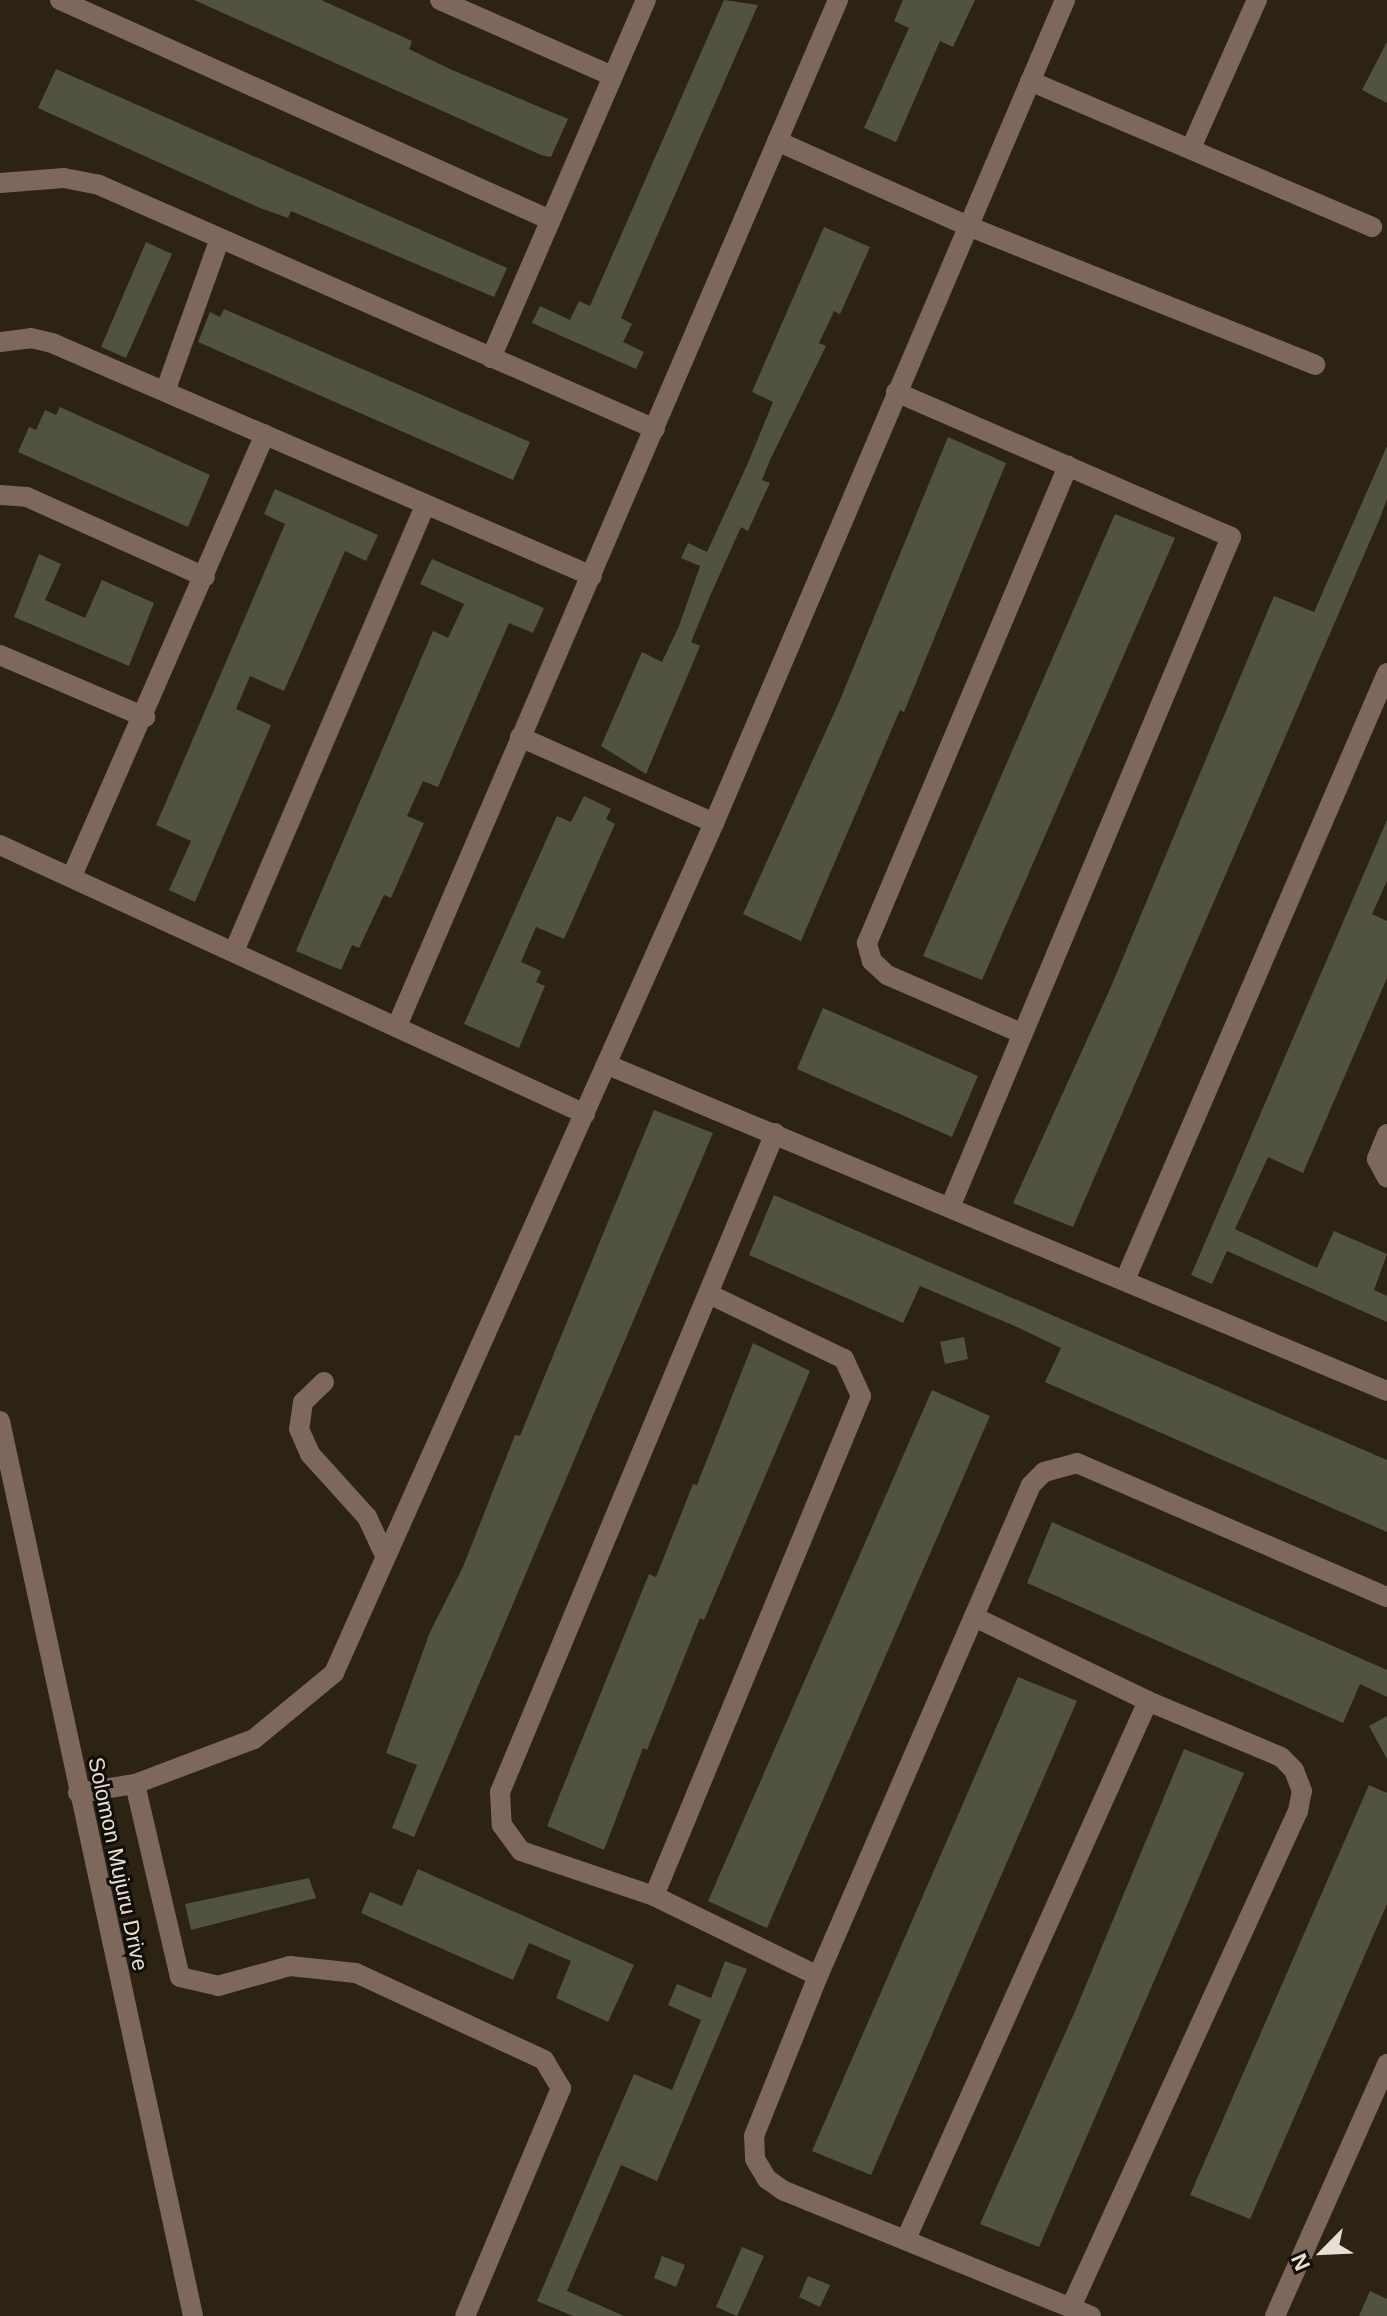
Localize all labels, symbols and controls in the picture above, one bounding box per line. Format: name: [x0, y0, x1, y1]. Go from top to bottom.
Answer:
street label: Solomon Mujuru Drive: [82, 1755, 154, 1973]
north arrow: [1283, 2212, 1363, 2292]
text: N: [1286, 2250, 1315, 2274]

